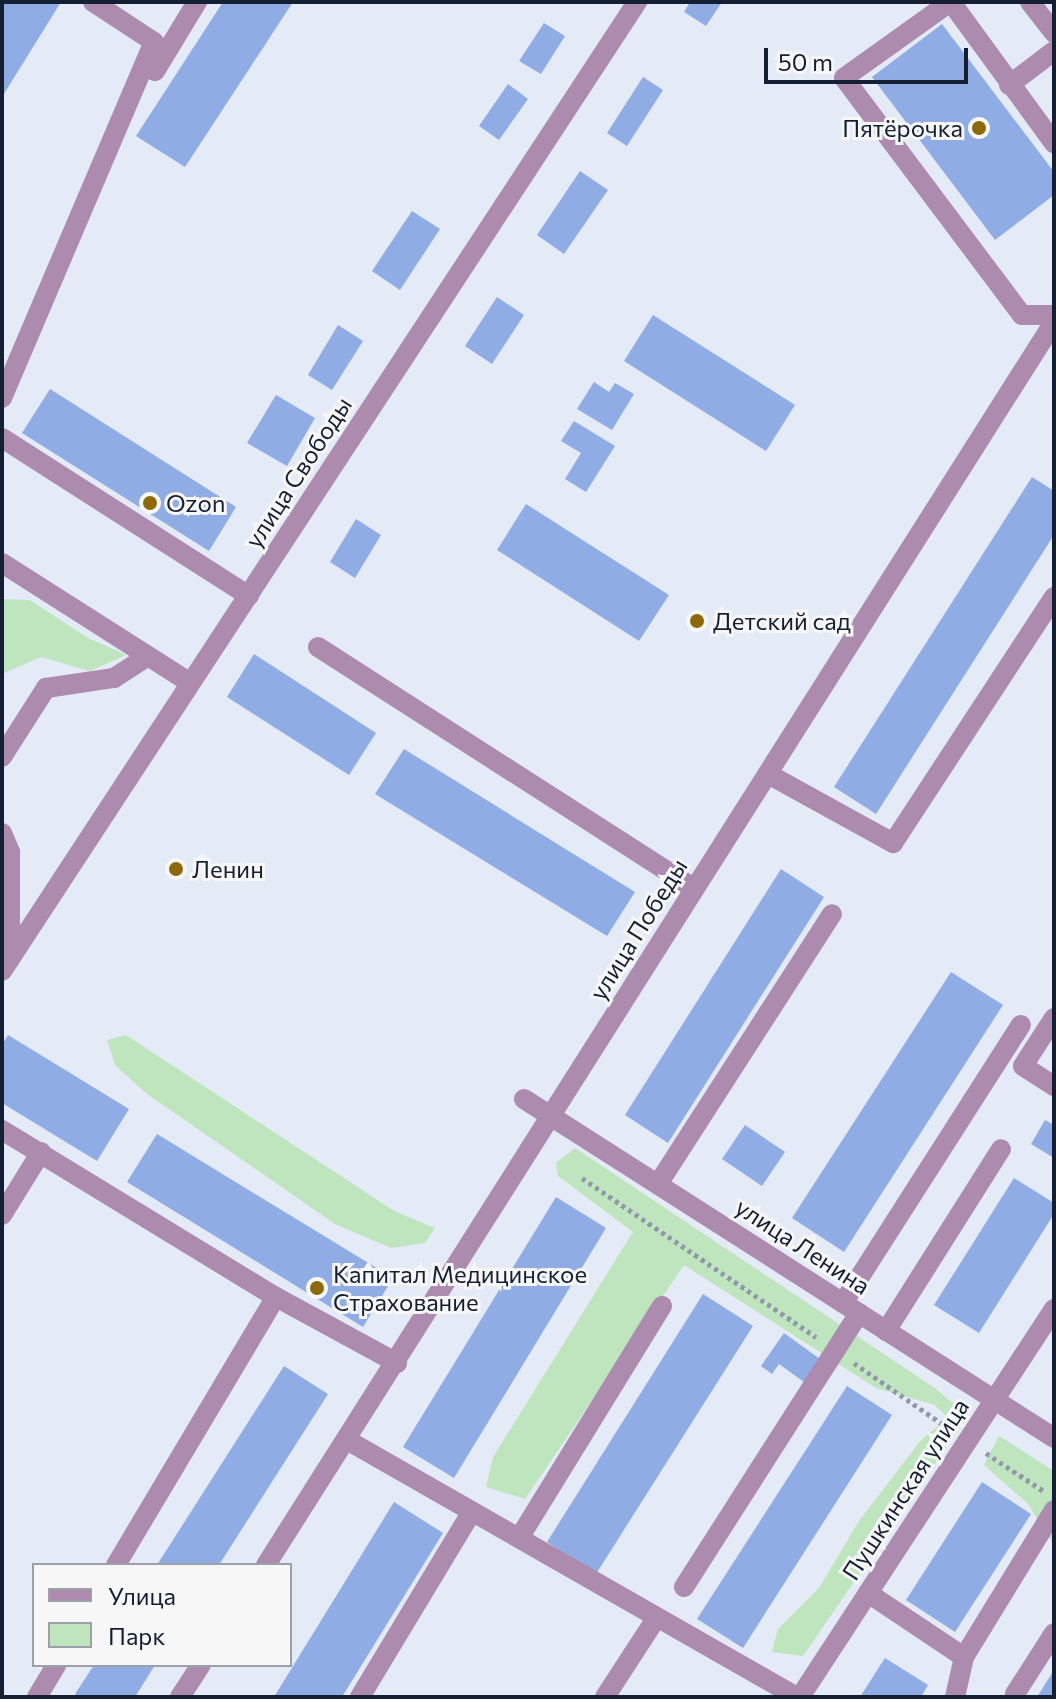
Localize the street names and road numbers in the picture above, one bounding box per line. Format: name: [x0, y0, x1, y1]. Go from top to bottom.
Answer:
street label: улица Свободы: [239, 391, 357, 553]
street label: улица Победы: [583, 853, 693, 1005]
street label: улица Ленина: [730, 1192, 876, 1300]
street label: Пушкинская улица: [836, 1393, 974, 1585]

